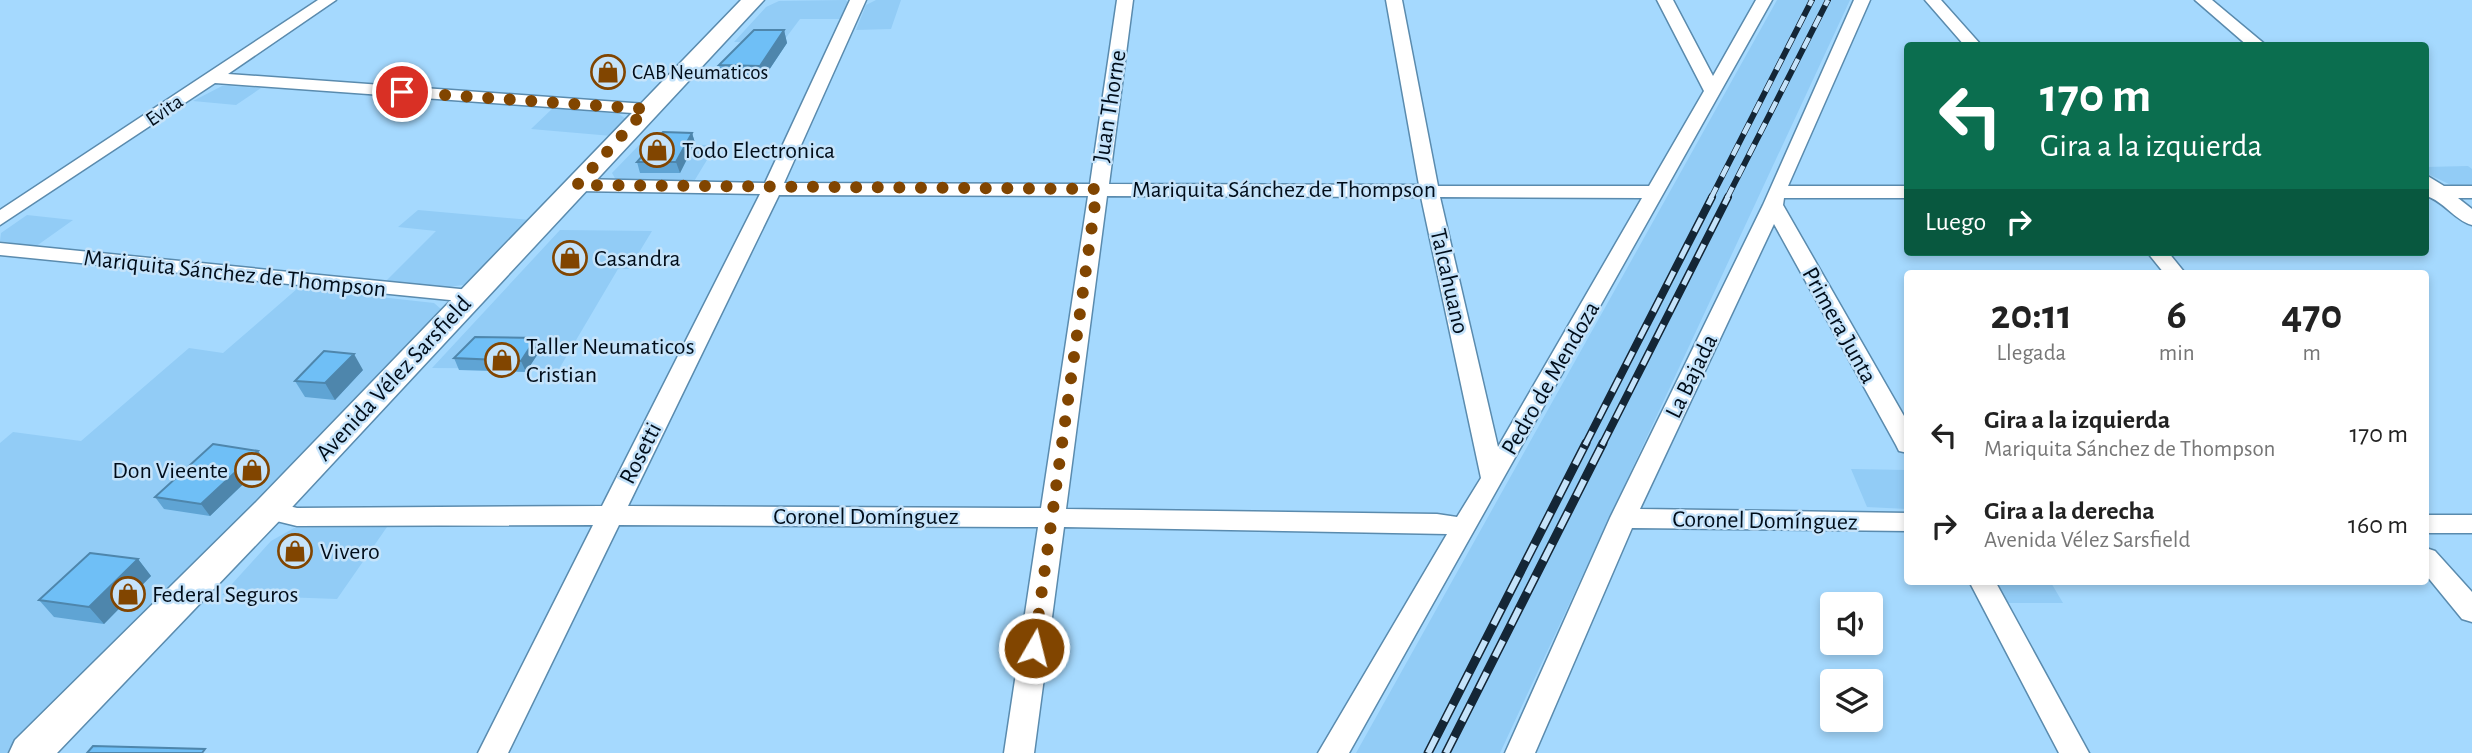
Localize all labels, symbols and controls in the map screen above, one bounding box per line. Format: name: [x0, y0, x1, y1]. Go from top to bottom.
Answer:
street label: Juan Thorne: [1089, 48, 1131, 164]
shop icon: CAB Neumaticos: [589, 53, 627, 91]
pin: [372, 62, 432, 122]
place label: CAB Neumaticos: [632, 62, 768, 83]
icon: left: [1925, 70, 2016, 161]
text: 170 m: [2040, 72, 2151, 121]
icon: arrive: [383, 73, 421, 111]
street label: Evita: [142, 90, 187, 130]
text: Gira a la izquierda: [2040, 130, 2262, 162]
shop icon: Todo Electronica: [638, 131, 676, 169]
place label: Todo Electronica: [682, 139, 835, 163]
street label: Mariquita Sánchez de Thompson: [1132, 178, 1436, 202]
icon: right: [2000, 203, 2038, 241]
text: Luego: [1925, 209, 1986, 235]
street label: Talcahuano: [1425, 226, 1473, 336]
shop icon: Casandra: [551, 239, 589, 277]
street label: Mariquita Sánchez de Thompson: [82, 246, 387, 302]
place label: Casandra: [594, 247, 681, 271]
street label: Primera Junta: [1797, 263, 1881, 388]
street label: Avenida Vélez Sarsfield: [311, 292, 476, 466]
text: 20:11: [1991, 294, 2072, 336]
text: 6: [2167, 294, 2187, 336]
text: 470: [2281, 294, 2342, 336]
street label: Pedro de Mendoza: [1497, 298, 1604, 459]
street label: La Bajada: [1661, 331, 1722, 422]
place label: Taller Neumaticos Cristian: [526, 335, 695, 387]
shop icon: Taller Neumaticos Cristian: [483, 341, 521, 379]
text: Llegada: [1997, 342, 2066, 365]
text: min: [2159, 342, 2195, 365]
text: m: [2303, 342, 2321, 365]
text: Gira a la izquierda: [1984, 407, 2170, 433]
icon: left: [1925, 416, 1963, 454]
street label: Rosetti: [615, 419, 666, 488]
text: 170 m: [2349, 421, 2408, 447]
text: Mariquita Sánchez de Thompson: [1984, 438, 2275, 461]
shop icon: Don Vieente: [233, 451, 271, 489]
place label: Don Vieente: [112, 459, 228, 483]
text: Gira a la derecha: [1984, 498, 2155, 524]
street label: Coronel Domínguez: [773, 505, 959, 529]
street label: Coronel Domínguez: [1672, 507, 1858, 535]
icon: right: [1925, 507, 1963, 545]
text: 160 m: [2348, 512, 2408, 538]
text: Avenida Vélez Sarsfield: [1984, 529, 2190, 552]
shop icon: Vivero: [276, 532, 314, 570]
place label: Vivero: [320, 540, 380, 564]
shop icon: Federal Seguros: [109, 575, 147, 613]
place label: Federal Seguros: [152, 583, 298, 607]
map controls: [1820, 592, 1883, 732]
button: sound: [1820, 592, 1883, 655]
position arrow: [997, 611, 1071, 685]
button: layers: [1820, 669, 1883, 732]

